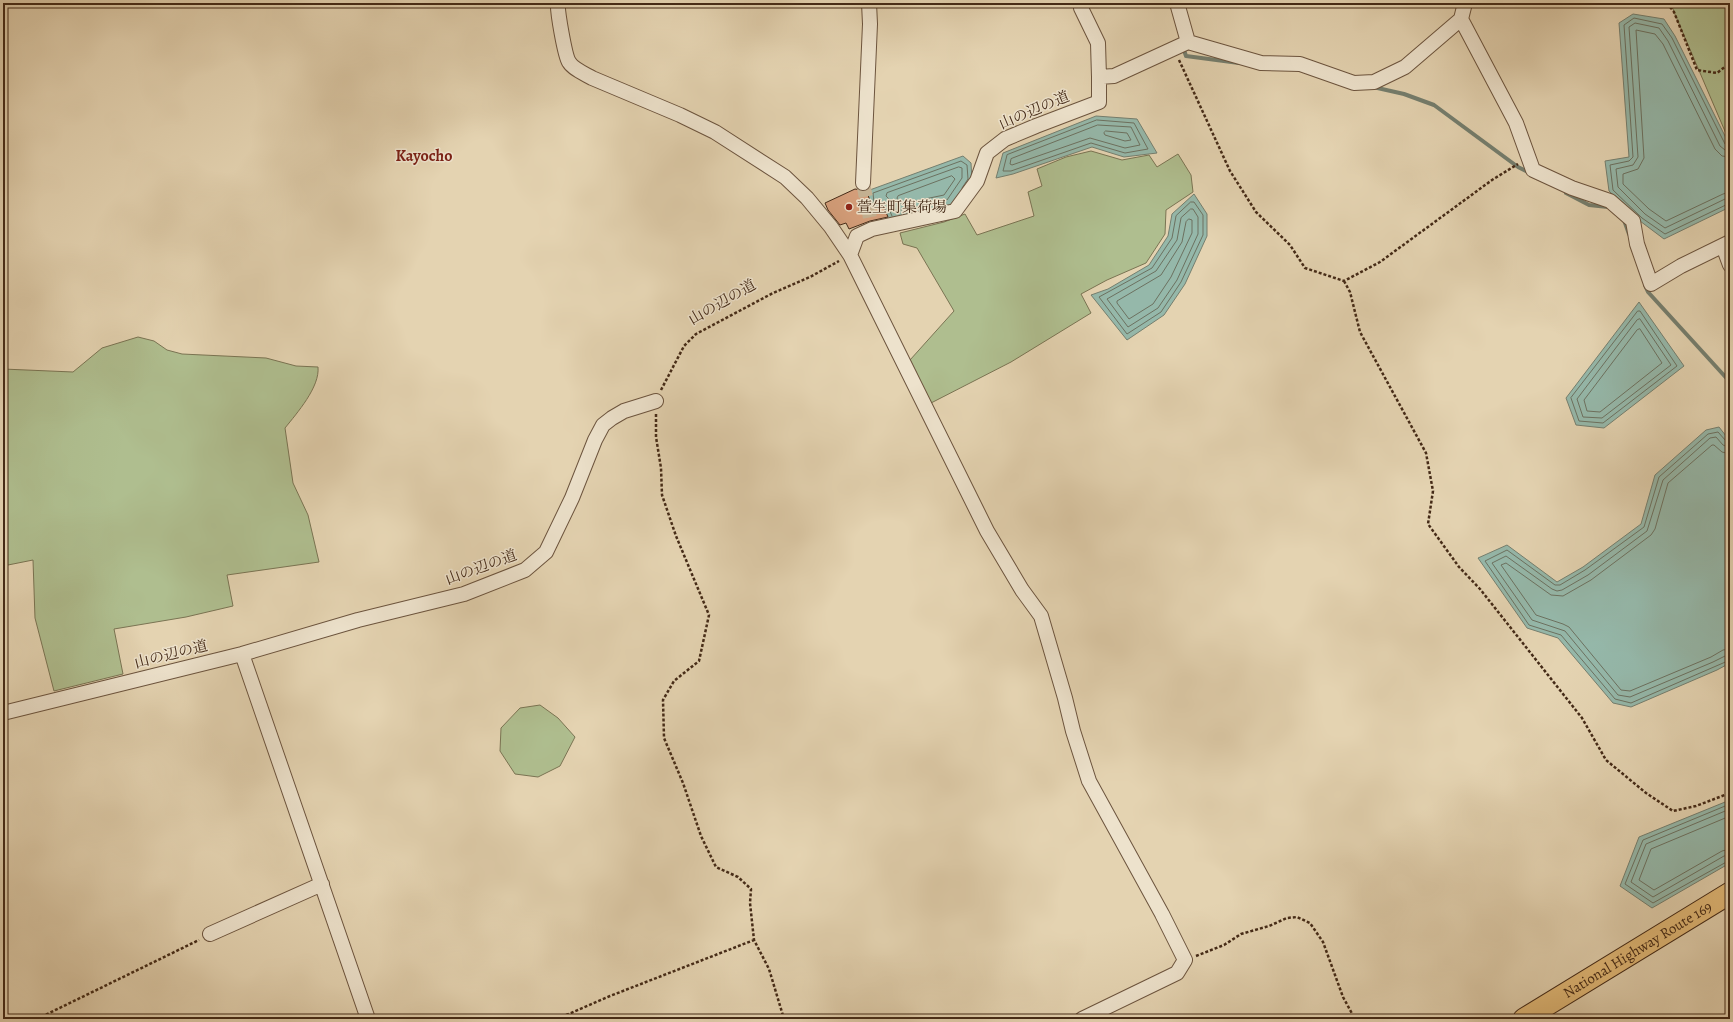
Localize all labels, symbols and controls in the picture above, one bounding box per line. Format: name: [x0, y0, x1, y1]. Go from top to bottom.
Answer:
street label: 山の辺の道: [996, 86, 1072, 134]
district label: Kayocho: [395, 145, 453, 167]
place label: 萱生町集荷場: [857, 197, 947, 217]
marker: 萱生町集荷場: [844, 202, 854, 212]
street label: 山の辺の道: [685, 275, 759, 329]
street label: 山の辺の道: [442, 545, 520, 589]
street label: 山の辺の道: [132, 635, 210, 673]
street label: National Highway Route 169: [1559, 896, 1716, 1003]

